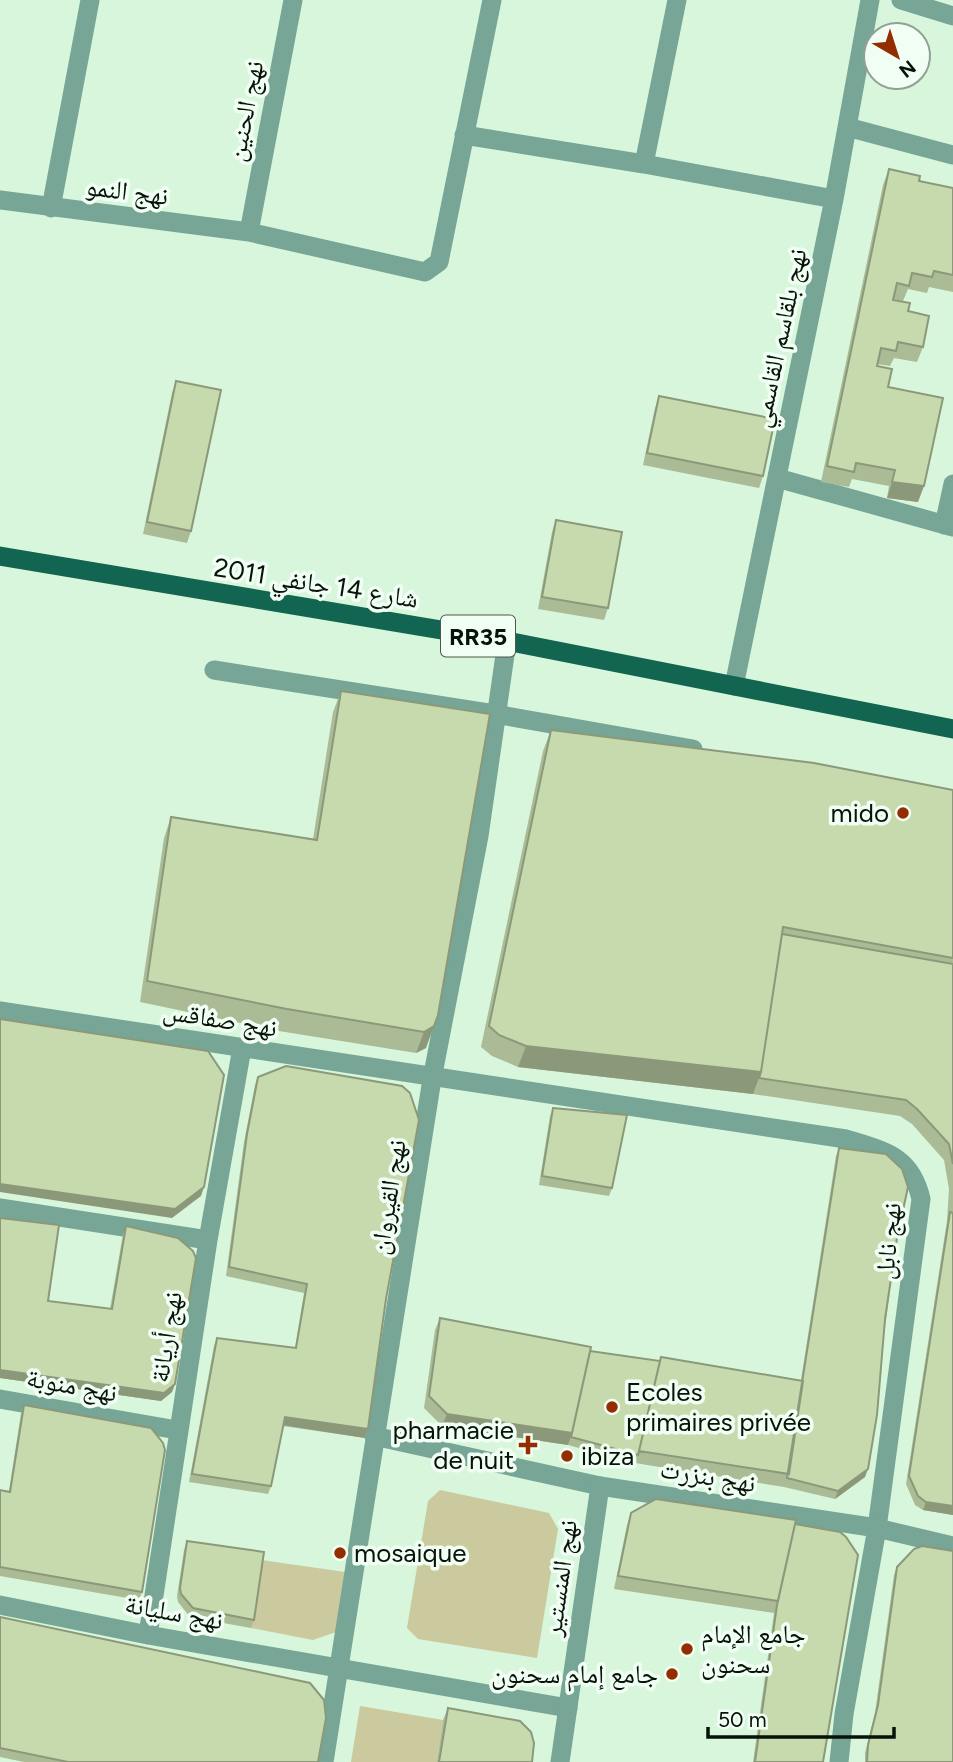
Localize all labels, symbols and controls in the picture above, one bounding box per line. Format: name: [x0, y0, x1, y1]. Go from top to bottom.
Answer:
north arrow: [862, 21, 932, 91]
text: N: [894, 55, 920, 82]
street label: نهج الحنين: [220, 58, 271, 164]
street label: نهج النمو: [84, 170, 170, 213]
street label: نهج بلقاسم القاسمي: [744, 246, 818, 431]
street label: شارع 14 جانفي 2011: [211, 551, 420, 620]
road number: RR35: [441, 616, 515, 656]
place label: mido: [831, 797, 889, 829]
marker: mido: [895, 805, 911, 821]
street label: نهج صفاقس: [160, 994, 279, 1045]
street label: نهج القيروان: [363, 1137, 414, 1257]
street label: نهج نابل: [868, 1201, 909, 1281]
street label: نهج أريانة: [143, 1289, 190, 1385]
street label: نهج منوبة: [24, 1361, 120, 1410]
place label: Ecoles primaires privée: [626, 1376, 811, 1438]
marker: Ecoles primaires privée: [604, 1399, 620, 1415]
place label: pharmacie de nuit: [392, 1414, 514, 1476]
marker: pharmacie de nuit: [520, 1437, 536, 1453]
place label: ibiza: [581, 1440, 634, 1472]
marker: ibiza: [559, 1448, 575, 1464]
street label: نهج بنزرت: [658, 1453, 758, 1500]
street label: نهج المنستير: [536, 1518, 585, 1639]
place label: mosaique: [354, 1537, 466, 1569]
marker: mosaique: [332, 1545, 348, 1561]
street label: نهج سليانة: [122, 1588, 226, 1637]
place label: جامع الإمام سحنون: [701, 1618, 806, 1680]
marker: جامع الإمام سحنون: [679, 1641, 695, 1657]
place label: جامع إمام سحنون: [491, 1658, 658, 1692]
marker: جامع إمام سحنون: [664, 1666, 680, 1682]
scale bar: [708, 1696, 894, 1740]
text: 50 m: [718, 1707, 767, 1732]

